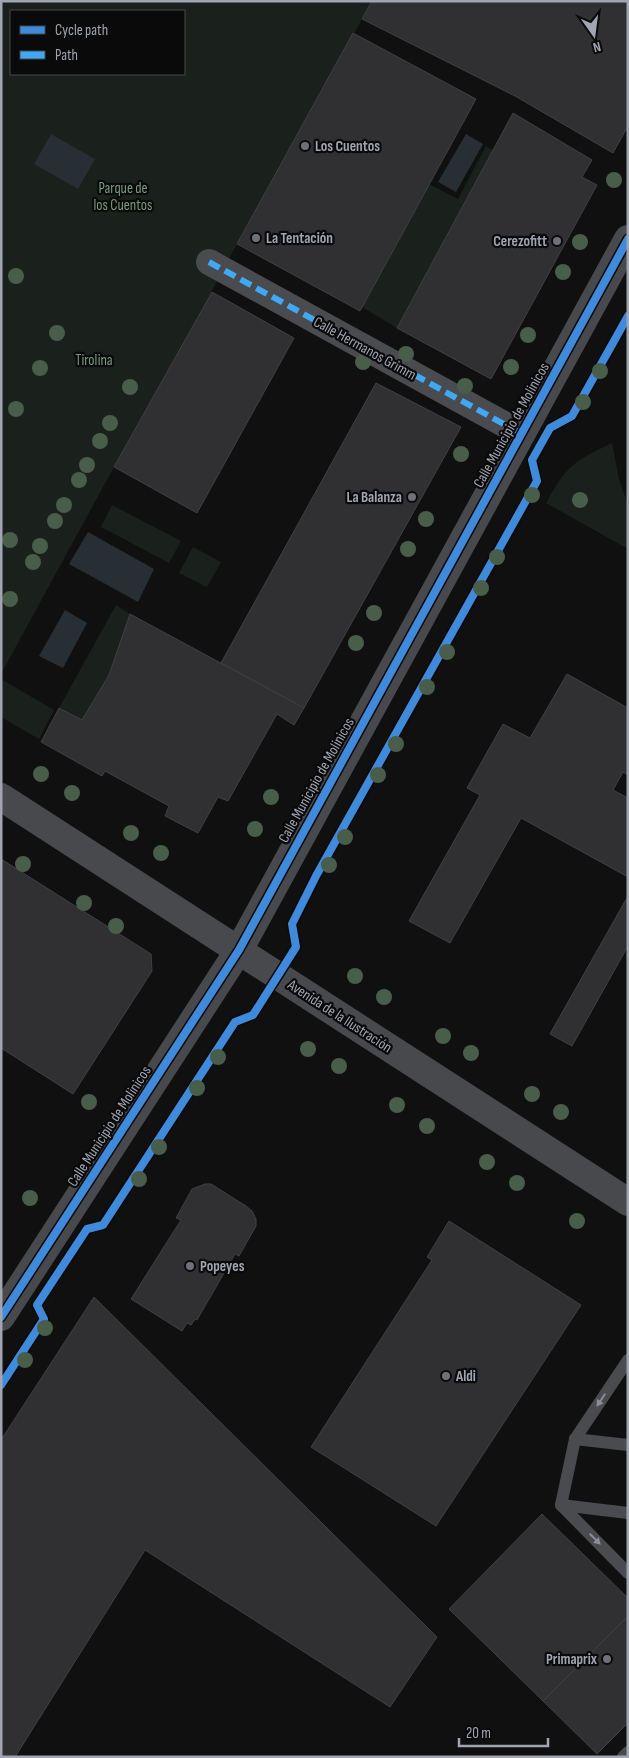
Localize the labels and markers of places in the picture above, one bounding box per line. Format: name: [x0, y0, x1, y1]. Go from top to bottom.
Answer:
place label: Los Cuentos: [315, 137, 380, 156]
marker: Los Cuentos: [299, 140, 311, 152]
place label: La Tentación: [266, 229, 333, 248]
marker: La Tentación: [250, 232, 262, 244]
place label: Cerezofitt: [493, 232, 547, 251]
marker: Cerezofitt: [551, 235, 563, 247]
place label: La Balanza: [346, 488, 402, 507]
marker: La Balanza: [406, 491, 418, 503]
place label: Popeyes: [200, 1257, 245, 1276]
marker: Popeyes: [184, 1260, 196, 1272]
place label: Aldi: [455, 1367, 476, 1386]
marker: Aldi: [440, 1370, 452, 1382]
place label: Primaprix: [546, 1650, 598, 1669]
marker: Primaprix: [601, 1653, 613, 1665]

